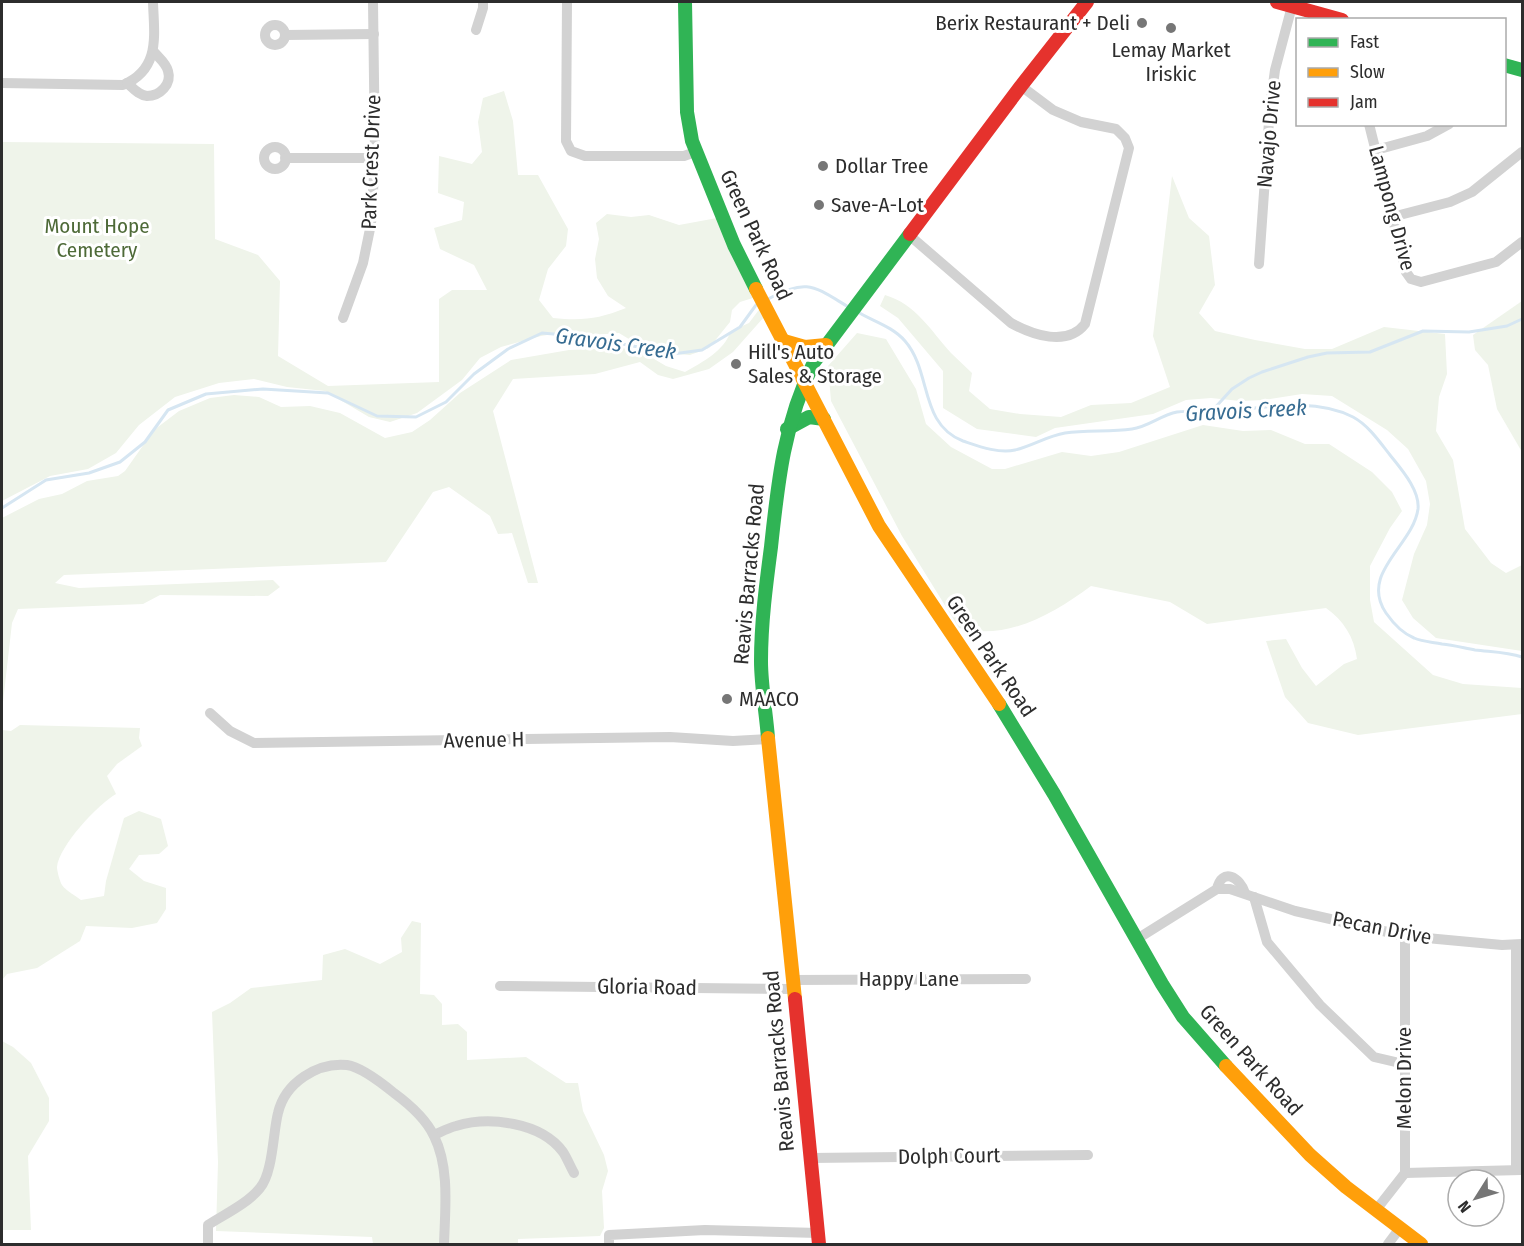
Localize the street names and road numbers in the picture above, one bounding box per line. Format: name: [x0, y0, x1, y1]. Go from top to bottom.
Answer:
street label: Navajo Drive: [1251, 79, 1287, 189]
street label: Park Crest Drive: [356, 94, 386, 230]
street label: Lampong Drive: [1363, 143, 1421, 273]
street label: Green Park Road: [714, 165, 798, 305]
street label: Reavis Barracks Road: [728, 482, 770, 666]
street label: Green Park Road: [941, 590, 1041, 722]
street label: Avenue H: [443, 726, 525, 754]
street label: Pecan Drive: [1330, 906, 1434, 950]
street label: Happy Lane: [859, 966, 959, 992]
street label: Reavis Barracks Road: [758, 969, 800, 1153]
street label: Gloria Road: [597, 973, 697, 1001]
street label: Green Park Road: [1194, 999, 1308, 1121]
street label: Melon Drive: [1391, 1027, 1417, 1129]
street label: Dolph Court: [898, 1142, 1001, 1170]

